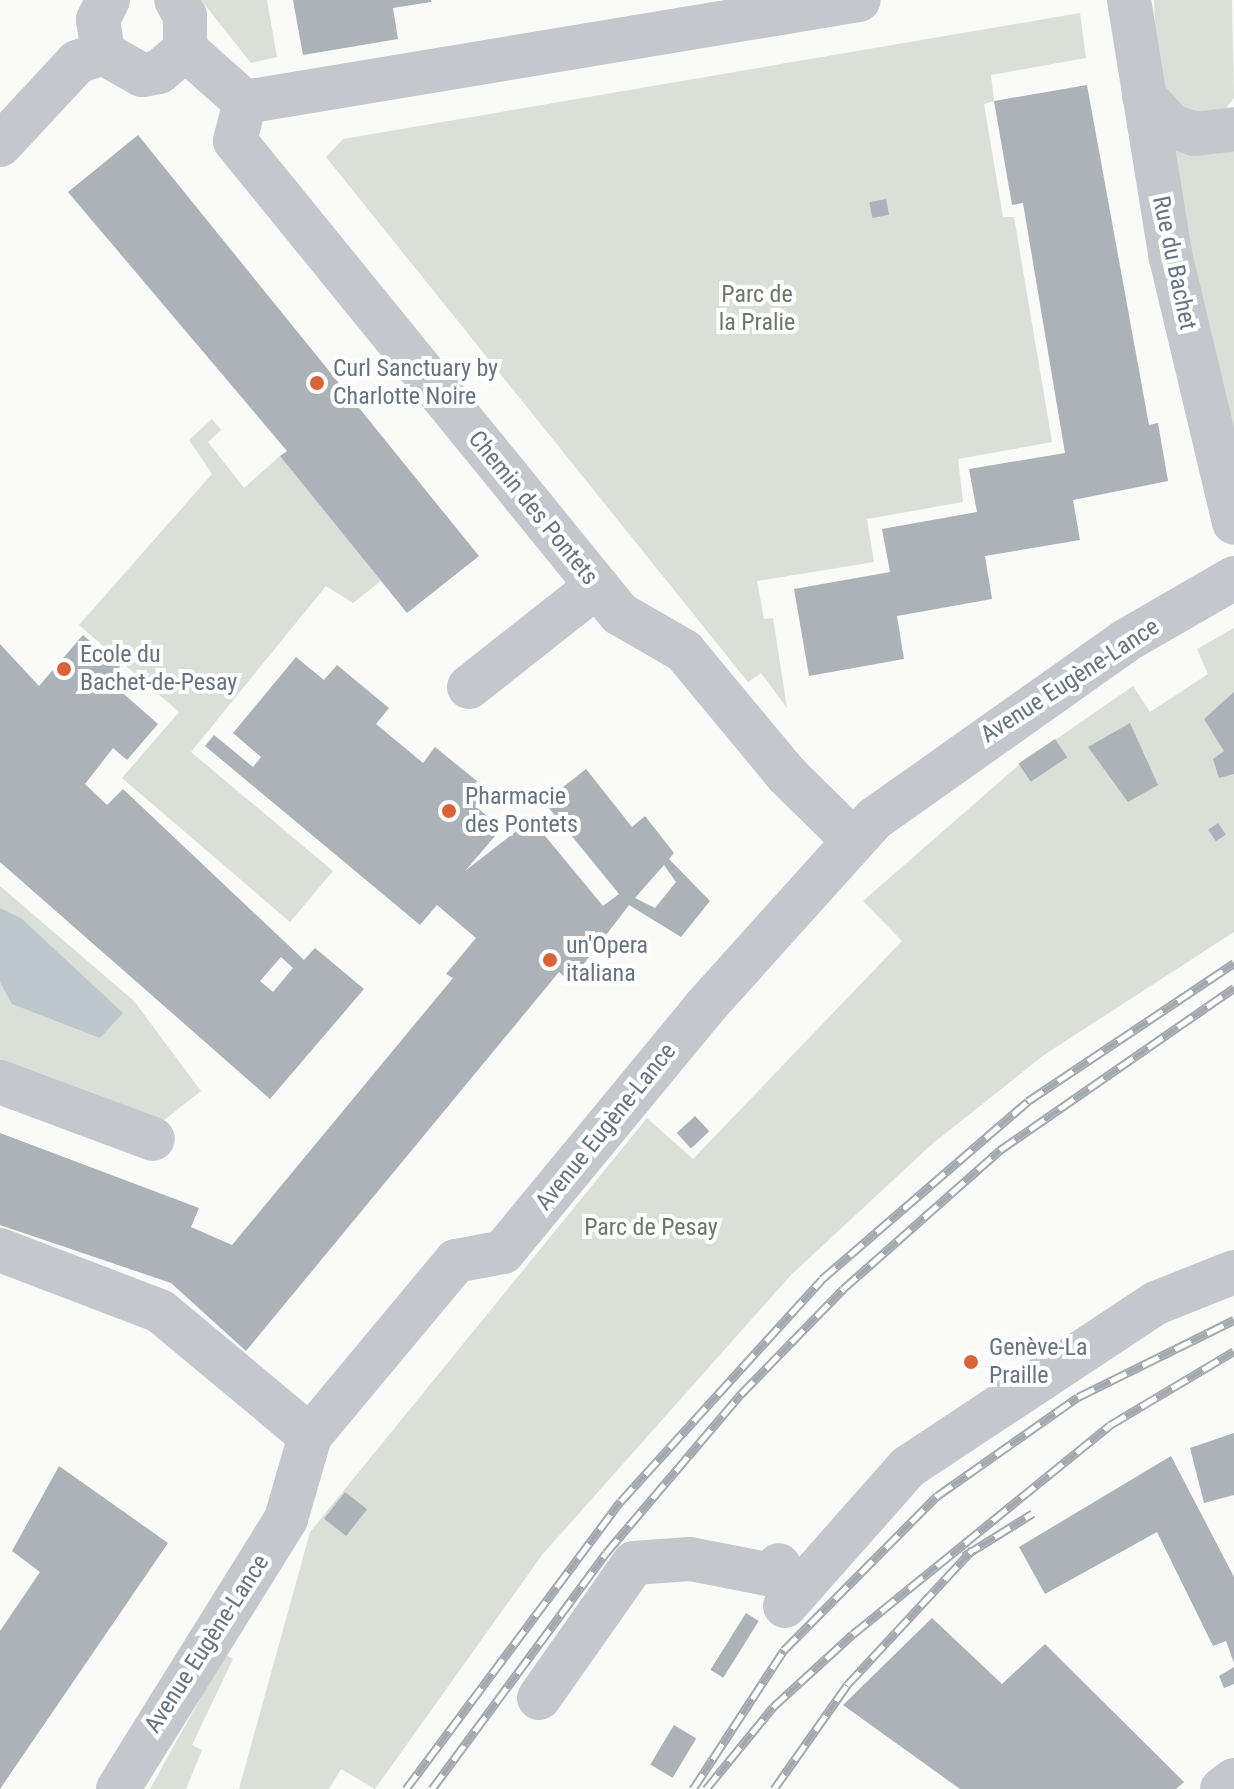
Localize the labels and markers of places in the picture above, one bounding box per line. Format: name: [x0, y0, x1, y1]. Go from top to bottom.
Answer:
place label: Curl Sanctuary by Charlotte Noire: [333, 355, 498, 411]
marker: Curl Sanctuary by Charlotte Noire: [308, 374, 326, 392]
place label: Ecole du Bachet-de-Pesay: [80, 641, 237, 697]
marker: Ecole du Bachet-de-Pesay: [55, 660, 73, 678]
place label: Pharmacie des Pontets: [465, 783, 578, 839]
marker: Pharmacie des Pontets: [440, 802, 458, 820]
place label: un'Opera italiana: [566, 932, 648, 988]
marker: un'Opera italiana: [541, 951, 559, 969]
place label: Genève-La Praille: [989, 1334, 1087, 1390]
marker: Genève-La Praille: [960, 1351, 982, 1373]

